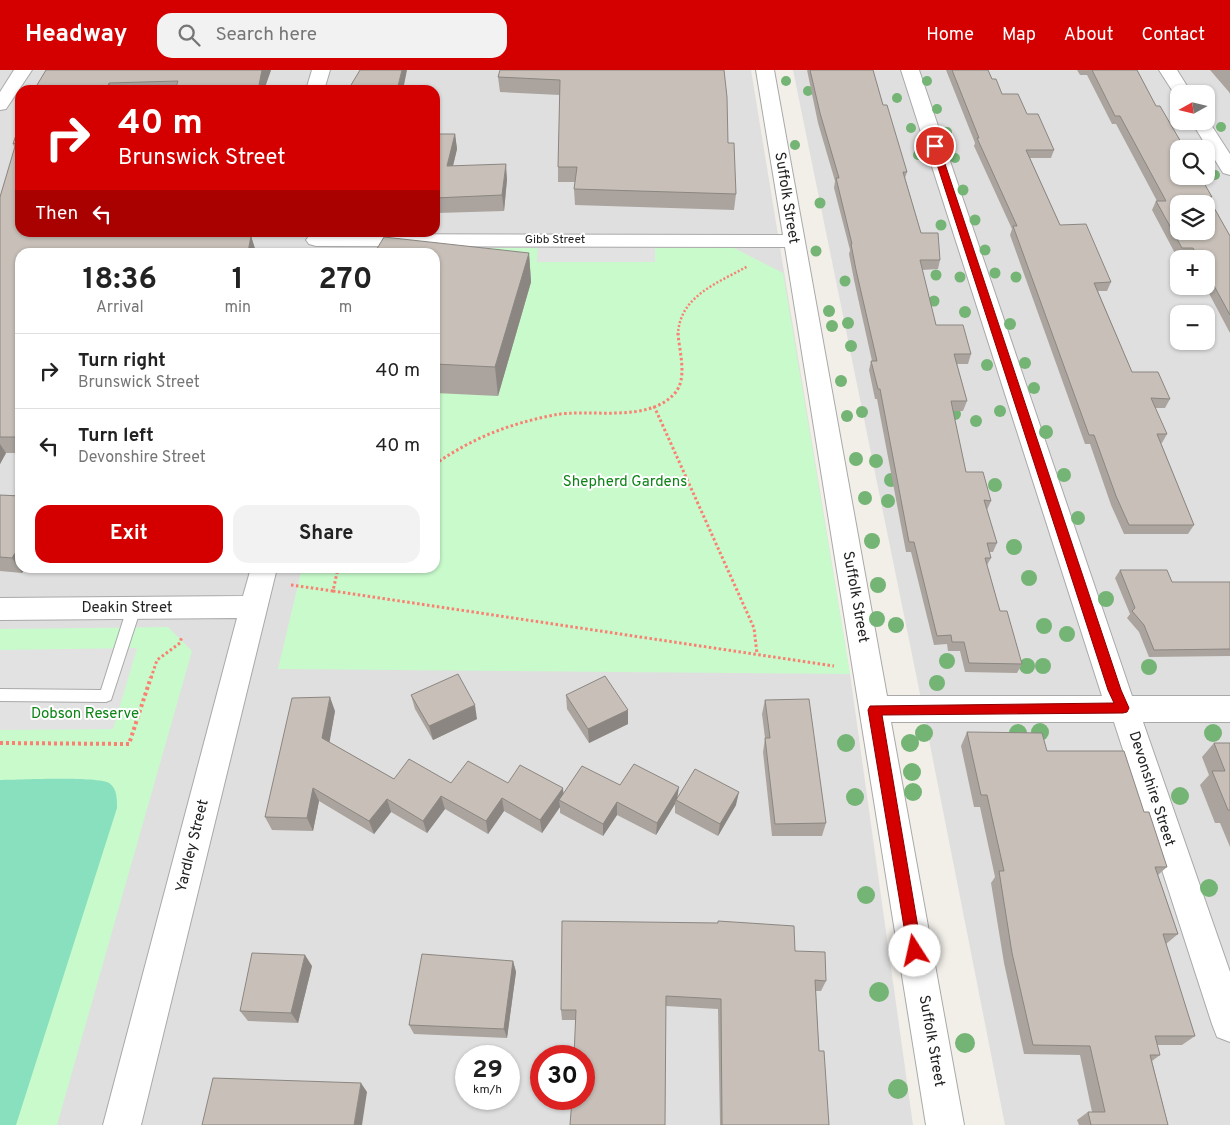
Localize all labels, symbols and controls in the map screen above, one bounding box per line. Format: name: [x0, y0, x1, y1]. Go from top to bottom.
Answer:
search box: [157, 13, 507, 58]
text: Headway: [25, 20, 127, 50]
icon: search: [175, 21, 203, 49]
text: Search here: [215, 23, 317, 47]
text: Home: [926, 24, 974, 47]
text: Map: [1002, 24, 1036, 47]
text: About: [1064, 24, 1113, 47]
text: Contact: [1141, 24, 1205, 47]
north arrow: [1170, 85, 1215, 130]
map controls: [1170, 85, 1215, 350]
text: 40 m: [118, 102, 203, 146]
icon: right: [35, 105, 100, 170]
pin: [914, 125, 956, 167]
icon: arrive: [921, 132, 949, 160]
button: search: [1170, 140, 1215, 185]
text: Brunswick Street: [118, 145, 286, 172]
street label: Suffolk Street: [769, 151, 803, 245]
button: layers: [1170, 195, 1215, 240]
icon: left: [88, 200, 116, 228]
text: Then: [35, 202, 78, 226]
street label: Gibb Street: [525, 232, 585, 248]
button: +: [1170, 250, 1215, 295]
text: 18:36: [82, 262, 157, 299]
text: 1: [232, 262, 244, 299]
text: 270: [319, 262, 373, 299]
text: Arrival: [96, 298, 144, 318]
text: min: [225, 298, 251, 318]
text: m: [339, 298, 352, 318]
button: −: [1170, 305, 1215, 350]
text: Turn right: [78, 349, 166, 373]
icon: right: [35, 357, 63, 385]
text: 40 m: [375, 359, 420, 383]
text: Brunswick Street: [78, 373, 200, 393]
text: Turn left: [78, 424, 154, 448]
icon: left: [35, 432, 63, 460]
text: 40 m: [375, 434, 420, 458]
text: Devonshire Street: [78, 448, 206, 468]
park label: Shepherd Gardens: [563, 473, 687, 492]
button: Exit: [35, 505, 223, 563]
button: Share: [233, 505, 420, 563]
street label: Suffolk Street: [838, 550, 872, 644]
street label: Deakin Street: [81, 599, 173, 618]
park label: Dobson Reserve: [31, 705, 139, 724]
street label: Devonshire Street: [1123, 729, 1179, 849]
street label: Yardley Street: [172, 798, 214, 894]
position arrow: [888, 924, 940, 976]
street label: Suffolk Street: [914, 994, 948, 1088]
speed limit sign: 30: [530, 1045, 595, 1110]
text: 29: [472, 1055, 503, 1087]
text: km/h: [473, 1082, 502, 1098]

